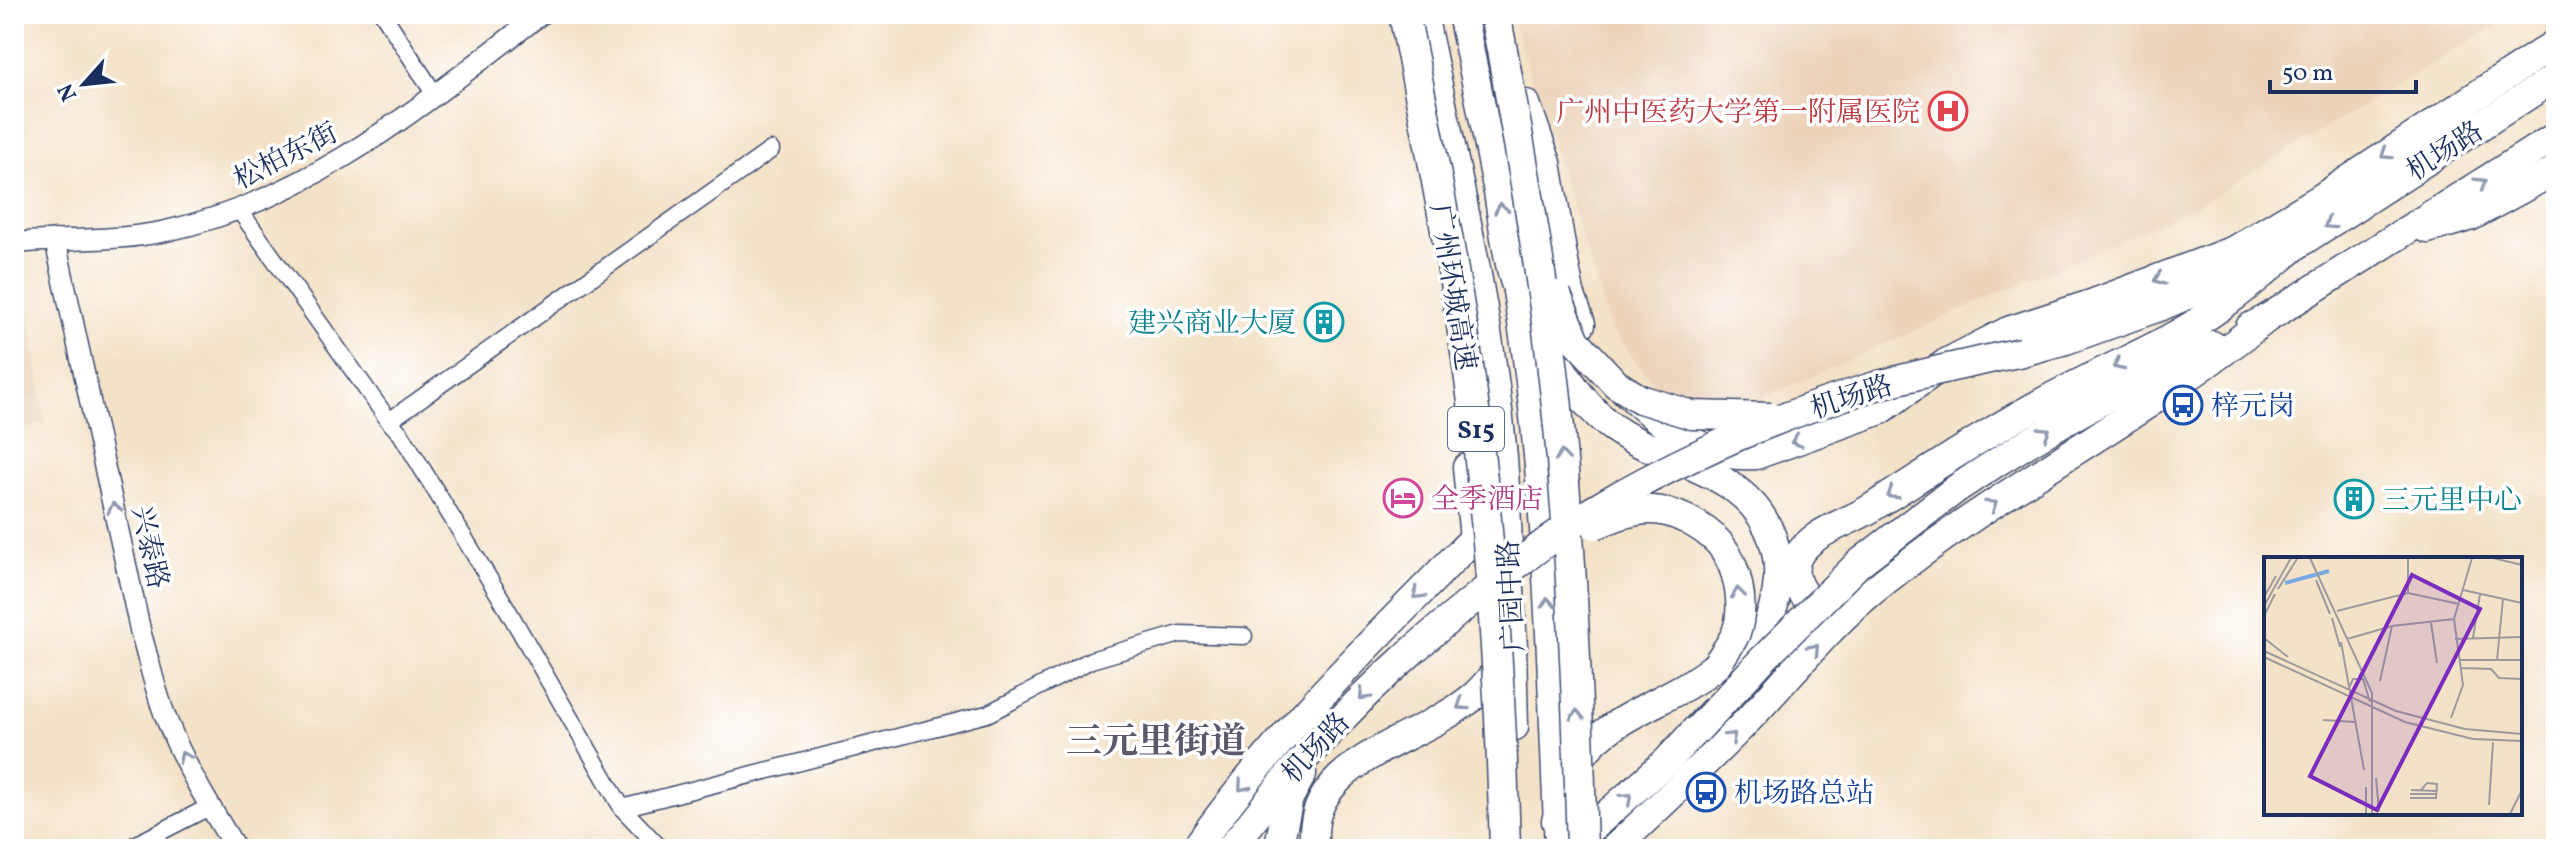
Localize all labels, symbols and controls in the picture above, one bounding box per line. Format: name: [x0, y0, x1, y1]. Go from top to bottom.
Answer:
north arrow: [44, 44, 124, 124]
scale bar: [2270, 44, 2416, 94]
text: 50 m: [2282, 57, 2334, 91]
text: N: [51, 78, 86, 106]
hospital icon: 广州中医药大学第一附属医院: [1927, 90, 1969, 132]
place label: 广州中医药大学第一附属医院: [1556, 94, 1920, 133]
street label: 机场路: [2400, 113, 2491, 191]
street label: 松柏东街: [227, 114, 345, 200]
one-way arrow: [2380, 144, 2394, 159]
one-way arrow: [2472, 177, 2487, 193]
street label: 广州环城高速: [1419, 201, 1484, 373]
one-way arrow: [1493, 201, 1510, 214]
one-way arrow: [2324, 215, 2338, 230]
one-way arrow: [2153, 270, 2167, 286]
building icon: 建兴商业大厦: [1303, 301, 1345, 343]
place label: 建兴商业大厦: [1128, 305, 1296, 344]
one-way arrow: [2111, 355, 2126, 371]
street label: 机场路: [1806, 367, 1898, 430]
bus stop icon: 梓元岗: [2162, 384, 2204, 426]
place label: 梓元岗: [2211, 388, 2295, 427]
road number: S15: [1448, 407, 1504, 451]
one-way arrow: [2036, 426, 2051, 442]
one-way arrow: [1790, 432, 1804, 448]
one-way arrow: [1553, 449, 1570, 462]
hotel icon: 全季酒店: [1382, 477, 1424, 519]
building icon: 三元里中心: [2333, 478, 2375, 520]
place label: 全季酒店: [1431, 481, 1543, 520]
place label: 三元里中心: [2382, 482, 2522, 521]
one-way arrow: [1886, 485, 1901, 500]
one-way arrow: [1984, 500, 1998, 515]
one-way arrow: [106, 501, 123, 515]
street label: 兴泰路: [121, 502, 176, 593]
street label: 广园中路: [1490, 539, 1535, 653]
inset map: [2264, 557, 2522, 815]
one-way arrow: [1413, 585, 1427, 599]
one-way arrow: [1730, 586, 1747, 600]
one-way arrow: [1540, 596, 1557, 609]
one-way arrow: [1804, 644, 1819, 658]
one-way arrow: [1358, 686, 1373, 700]
one-way arrow: [1456, 695, 1470, 710]
street label: 机场路: [1274, 705, 1360, 793]
one-way arrow: [1569, 708, 1586, 721]
district label: 三元里街道: [1066, 719, 1246, 769]
one-way arrow: [1722, 731, 1736, 746]
one-way arrow: [178, 751, 194, 765]
bus stop icon: 机场路总站: [1685, 771, 1727, 813]
place label: 机场路总站: [1734, 775, 1874, 814]
one-way arrow: [1238, 777, 1253, 791]
one-way arrow: [1618, 792, 1632, 807]

